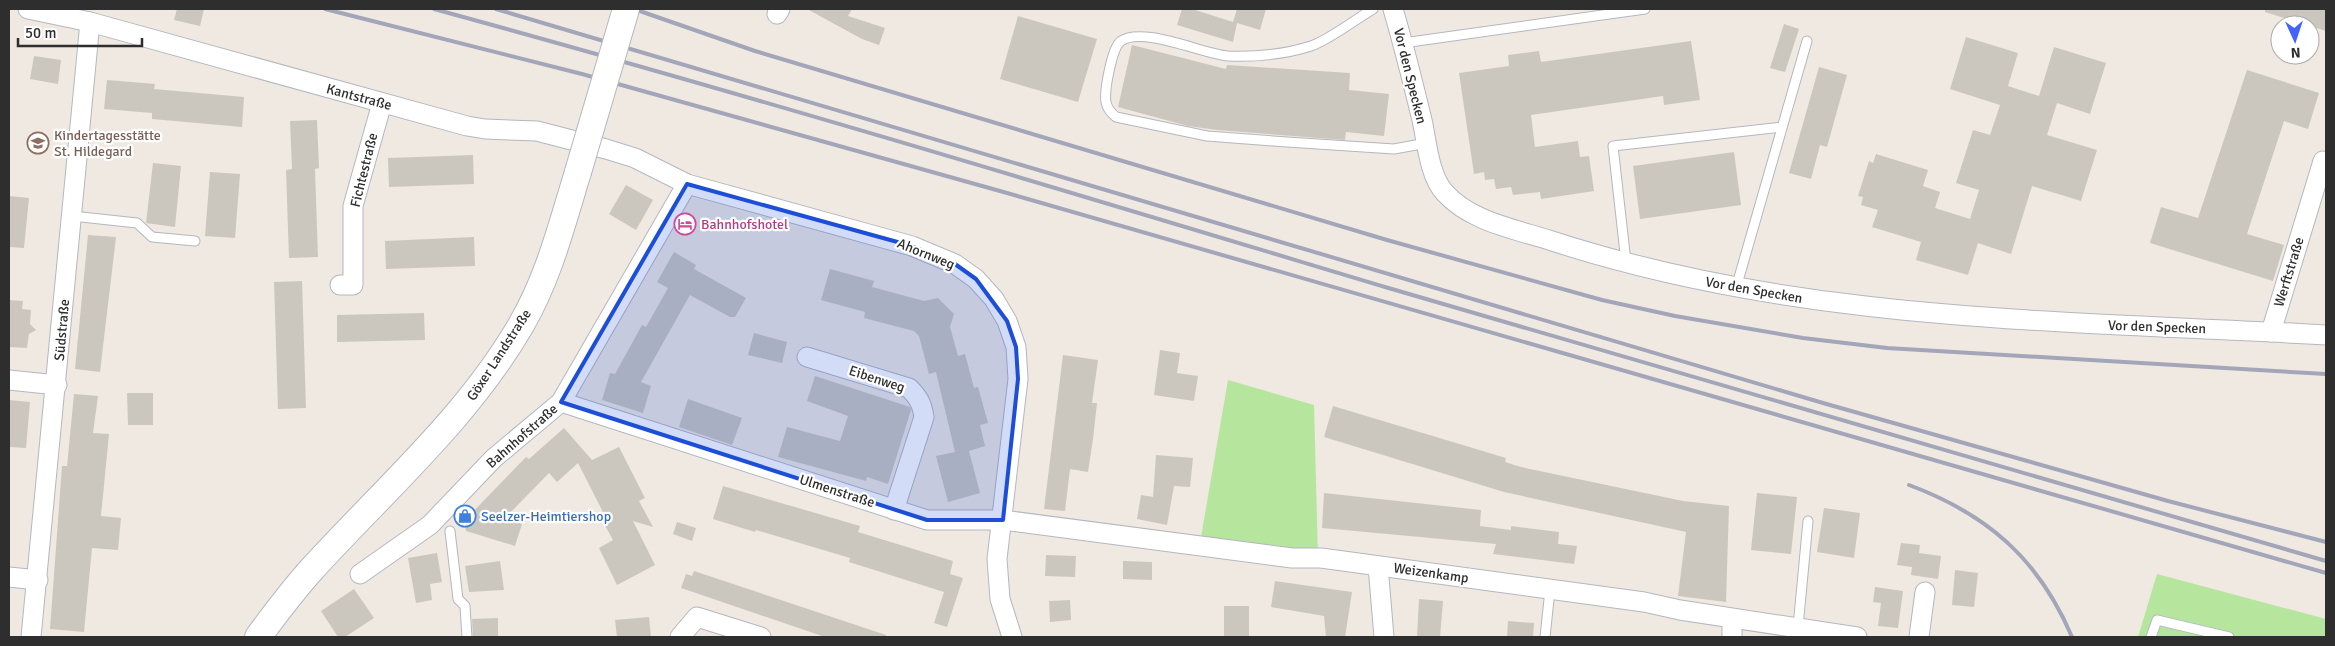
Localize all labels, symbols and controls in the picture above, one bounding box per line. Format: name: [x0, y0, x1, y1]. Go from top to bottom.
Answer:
scale bar: [18, 15, 141, 47]
north arrow: [2270, 15, 2320, 65]
text: 50 m: [25, 24, 56, 42]
street label: Vor den Specken: [1390, 26, 1430, 126]
text: N: [2290, 44, 2301, 61]
street label: Kantstraße: [324, 80, 394, 114]
place label: Kindertagesstätte St. Hildegard: [54, 127, 161, 160]
school or university icon: Kindertagesstätte St. Hildegard: [26, 131, 50, 155]
street label: Fichtestraße: [347, 131, 381, 209]
hotel icon: Bahnhofshotel: [673, 212, 697, 236]
place label: Bahnhofshotel: [701, 216, 788, 233]
street label: Ahornweg: [895, 235, 957, 273]
street label: Werftstraße: [2270, 235, 2308, 309]
street label: Vor den Specken: [1704, 273, 1804, 307]
street label: Südstraße: [51, 298, 73, 362]
street label: Göxer Landstraße: [463, 306, 535, 404]
street label: Vor den Specken: [2108, 317, 2206, 337]
street label: Eibenweg: [847, 362, 907, 396]
street label: Bahnhofstraße: [483, 400, 561, 472]
street label: Ulmenstraße: [797, 471, 877, 511]
shop icon: Seelzer-Heimtiershop: [453, 504, 477, 528]
place label: Seelzer-Heimtiershop: [481, 508, 611, 525]
street label: Weizenkamp: [1392, 559, 1470, 587]

